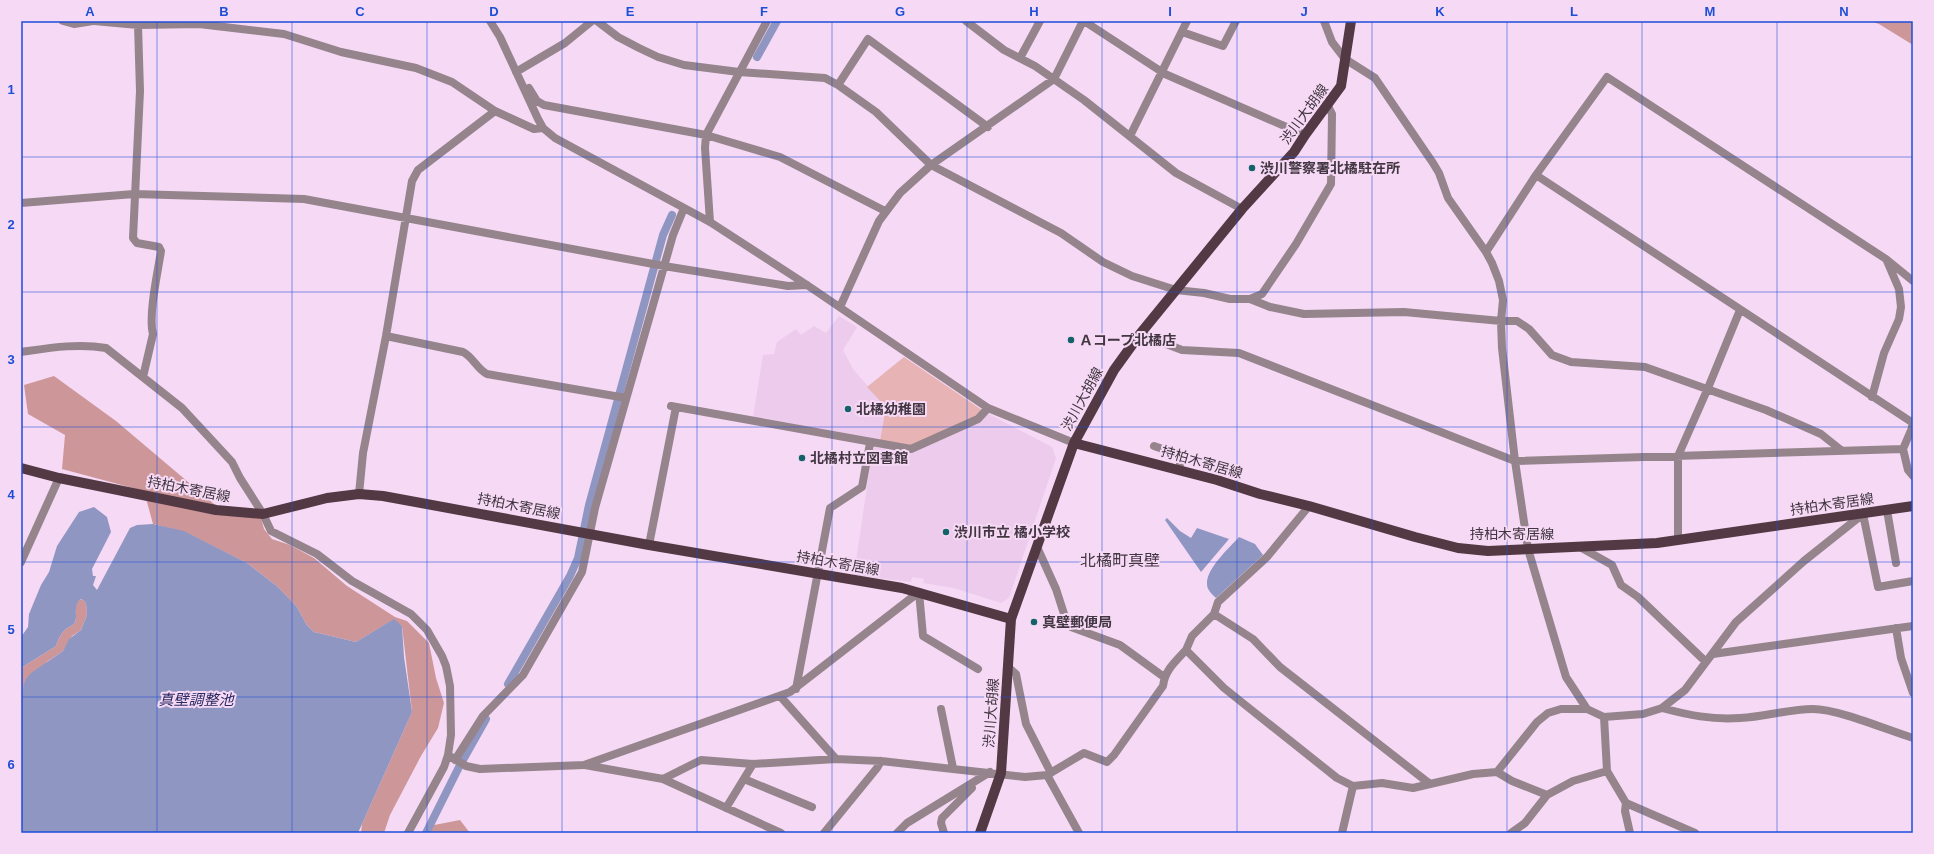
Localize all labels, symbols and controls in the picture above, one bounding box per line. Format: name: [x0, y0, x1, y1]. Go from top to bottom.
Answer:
text: A: [85, 4, 95, 19]
text: B: [219, 4, 229, 19]
text: C: [355, 4, 365, 19]
text: D: [489, 4, 499, 19]
text: E: [626, 4, 635, 19]
text: F: [760, 4, 768, 19]
text: G: [895, 4, 905, 19]
text: H: [1029, 4, 1039, 19]
text: I: [1168, 4, 1172, 19]
text: J: [1300, 4, 1308, 19]
text: K: [1435, 4, 1445, 19]
text: L: [1570, 4, 1578, 19]
text: M: [1705, 4, 1715, 19]
text: N: [1839, 4, 1849, 19]
street label: 渋川大胡線: [1277, 81, 1331, 147]
text: 1: [7, 82, 15, 97]
place label: 渋川警察署北橘駐在所: [1260, 160, 1400, 176]
marker: 渋川警察署北橘駐在所: [1247, 163, 1257, 173]
text: 2: [7, 217, 15, 232]
place label: Ａコープ北橘店: [1079, 332, 1176, 348]
marker: Ａコープ北橘店: [1066, 335, 1076, 345]
text: 3: [7, 352, 15, 367]
street label: 渋川大胡線: [1058, 365, 1106, 433]
place label: 北橘幼稚園: [856, 401, 926, 417]
marker: 北橘幼稚園: [843, 404, 853, 414]
street label: 持柏木寄居線: [1159, 443, 1245, 481]
place label: 北橘村立図書館: [810, 450, 908, 466]
marker: 北橘村立図書館: [797, 453, 807, 463]
street label: 持柏木寄居線: [146, 473, 232, 505]
text: 4: [7, 487, 15, 502]
street label: 持柏木寄居線: [476, 490, 562, 522]
street label: 持柏木寄居線: [1789, 490, 1875, 518]
place label: 渋川市立 橘小学校: [954, 524, 1070, 540]
street label: 持柏木寄居線: [1470, 526, 1554, 542]
marker: 渋川市立 橘小学校: [941, 527, 951, 537]
street label: 持柏木寄居線: [795, 548, 881, 578]
district label: 北橘町真壁: [1080, 552, 1160, 569]
place label: 真壁郵便局: [1042, 614, 1112, 630]
marker: 真壁郵便局: [1029, 617, 1039, 627]
text: 5: [7, 622, 15, 637]
street label: 渋川大胡線: [981, 678, 1001, 748]
water label: 真壁調整池: [158, 691, 235, 708]
text: 6: [7, 757, 15, 772]

